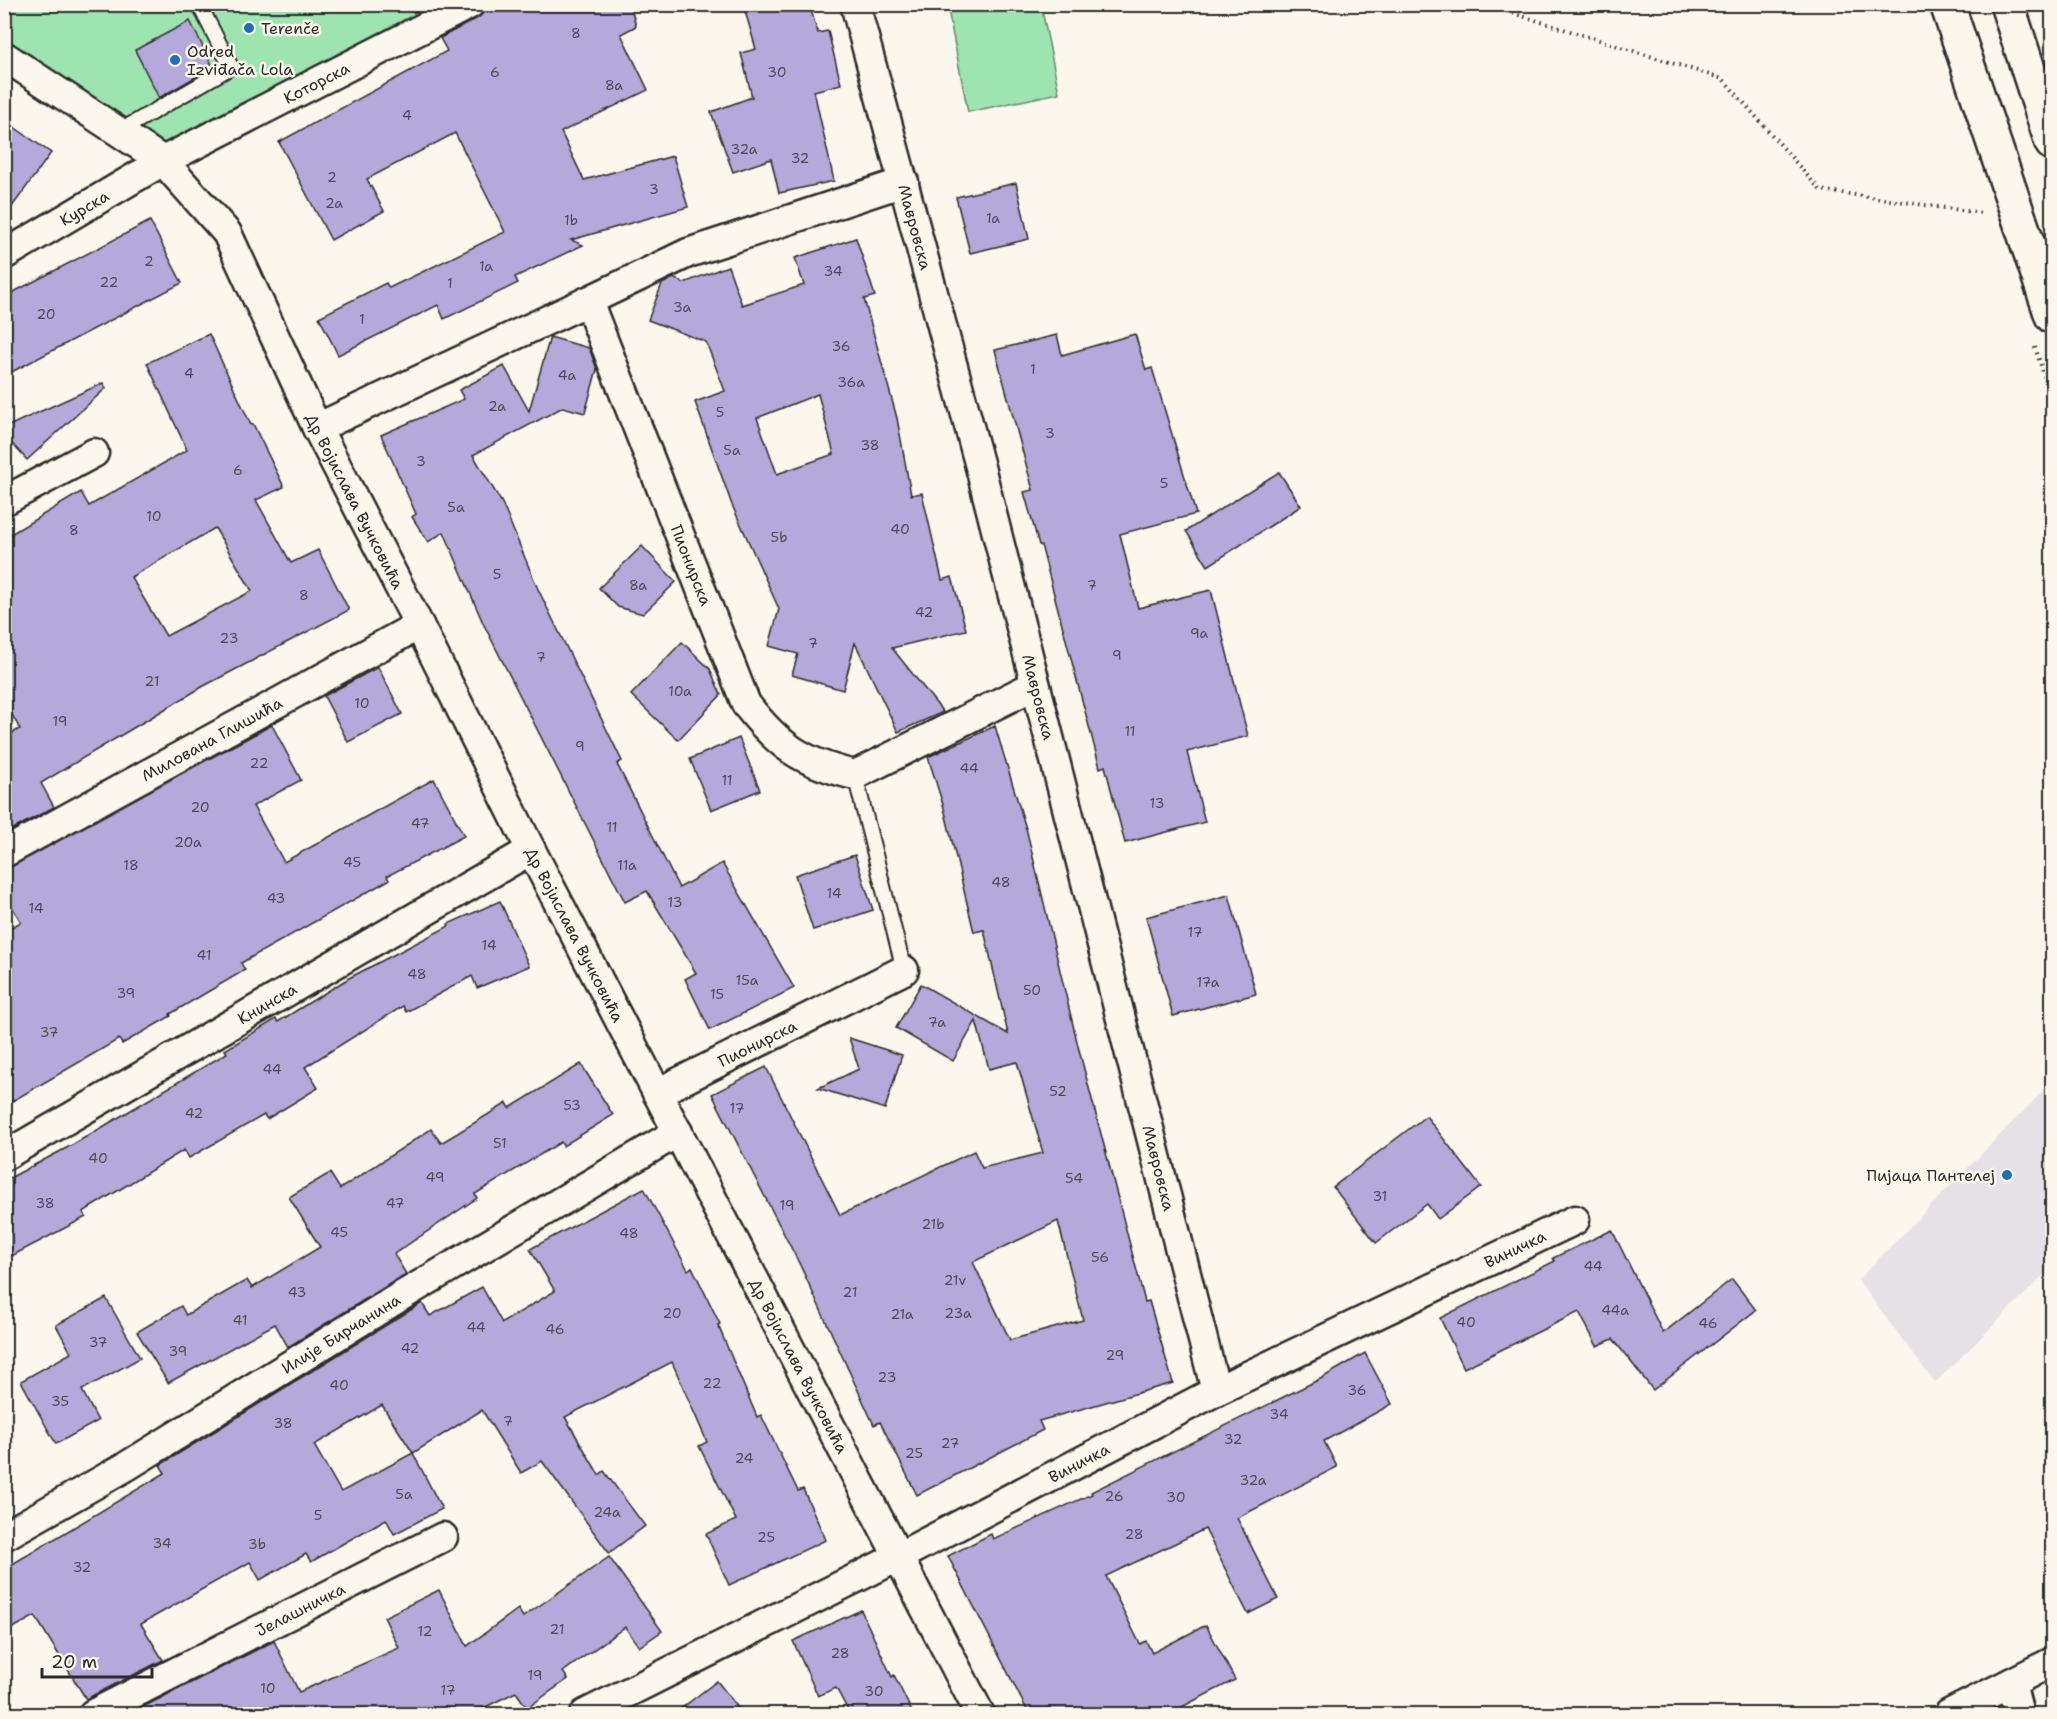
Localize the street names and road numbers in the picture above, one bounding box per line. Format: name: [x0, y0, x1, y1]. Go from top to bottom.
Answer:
street label: Которска: [280, 57, 353, 109]
street label: Мавровска: [893, 182, 936, 272]
street label: Курска: [56, 185, 113, 231]
street label: Др Војислава Вучковића: [301, 410, 408, 593]
street label: Пионирска: [666, 522, 716, 609]
street label: Мавровска: [1017, 652, 1059, 742]
street label: Милована Глишића: [138, 692, 286, 787]
street label: Др Војислава Вучковића: [520, 844, 629, 1026]
street label: Книнска: [234, 978, 301, 1029]
street label: Пионирска: [715, 1015, 800, 1072]
street label: Мавровска: [1138, 1123, 1180, 1213]
street label: Виничка: [1481, 1225, 1549, 1273]
street label: Др Војислава Вучковића: [744, 1275, 853, 1457]
street label: Илије Бирчанина: [278, 1289, 405, 1379]
street label: Виничка: [1045, 1439, 1113, 1488]
street label: Јелашничка: [252, 1578, 349, 1641]

